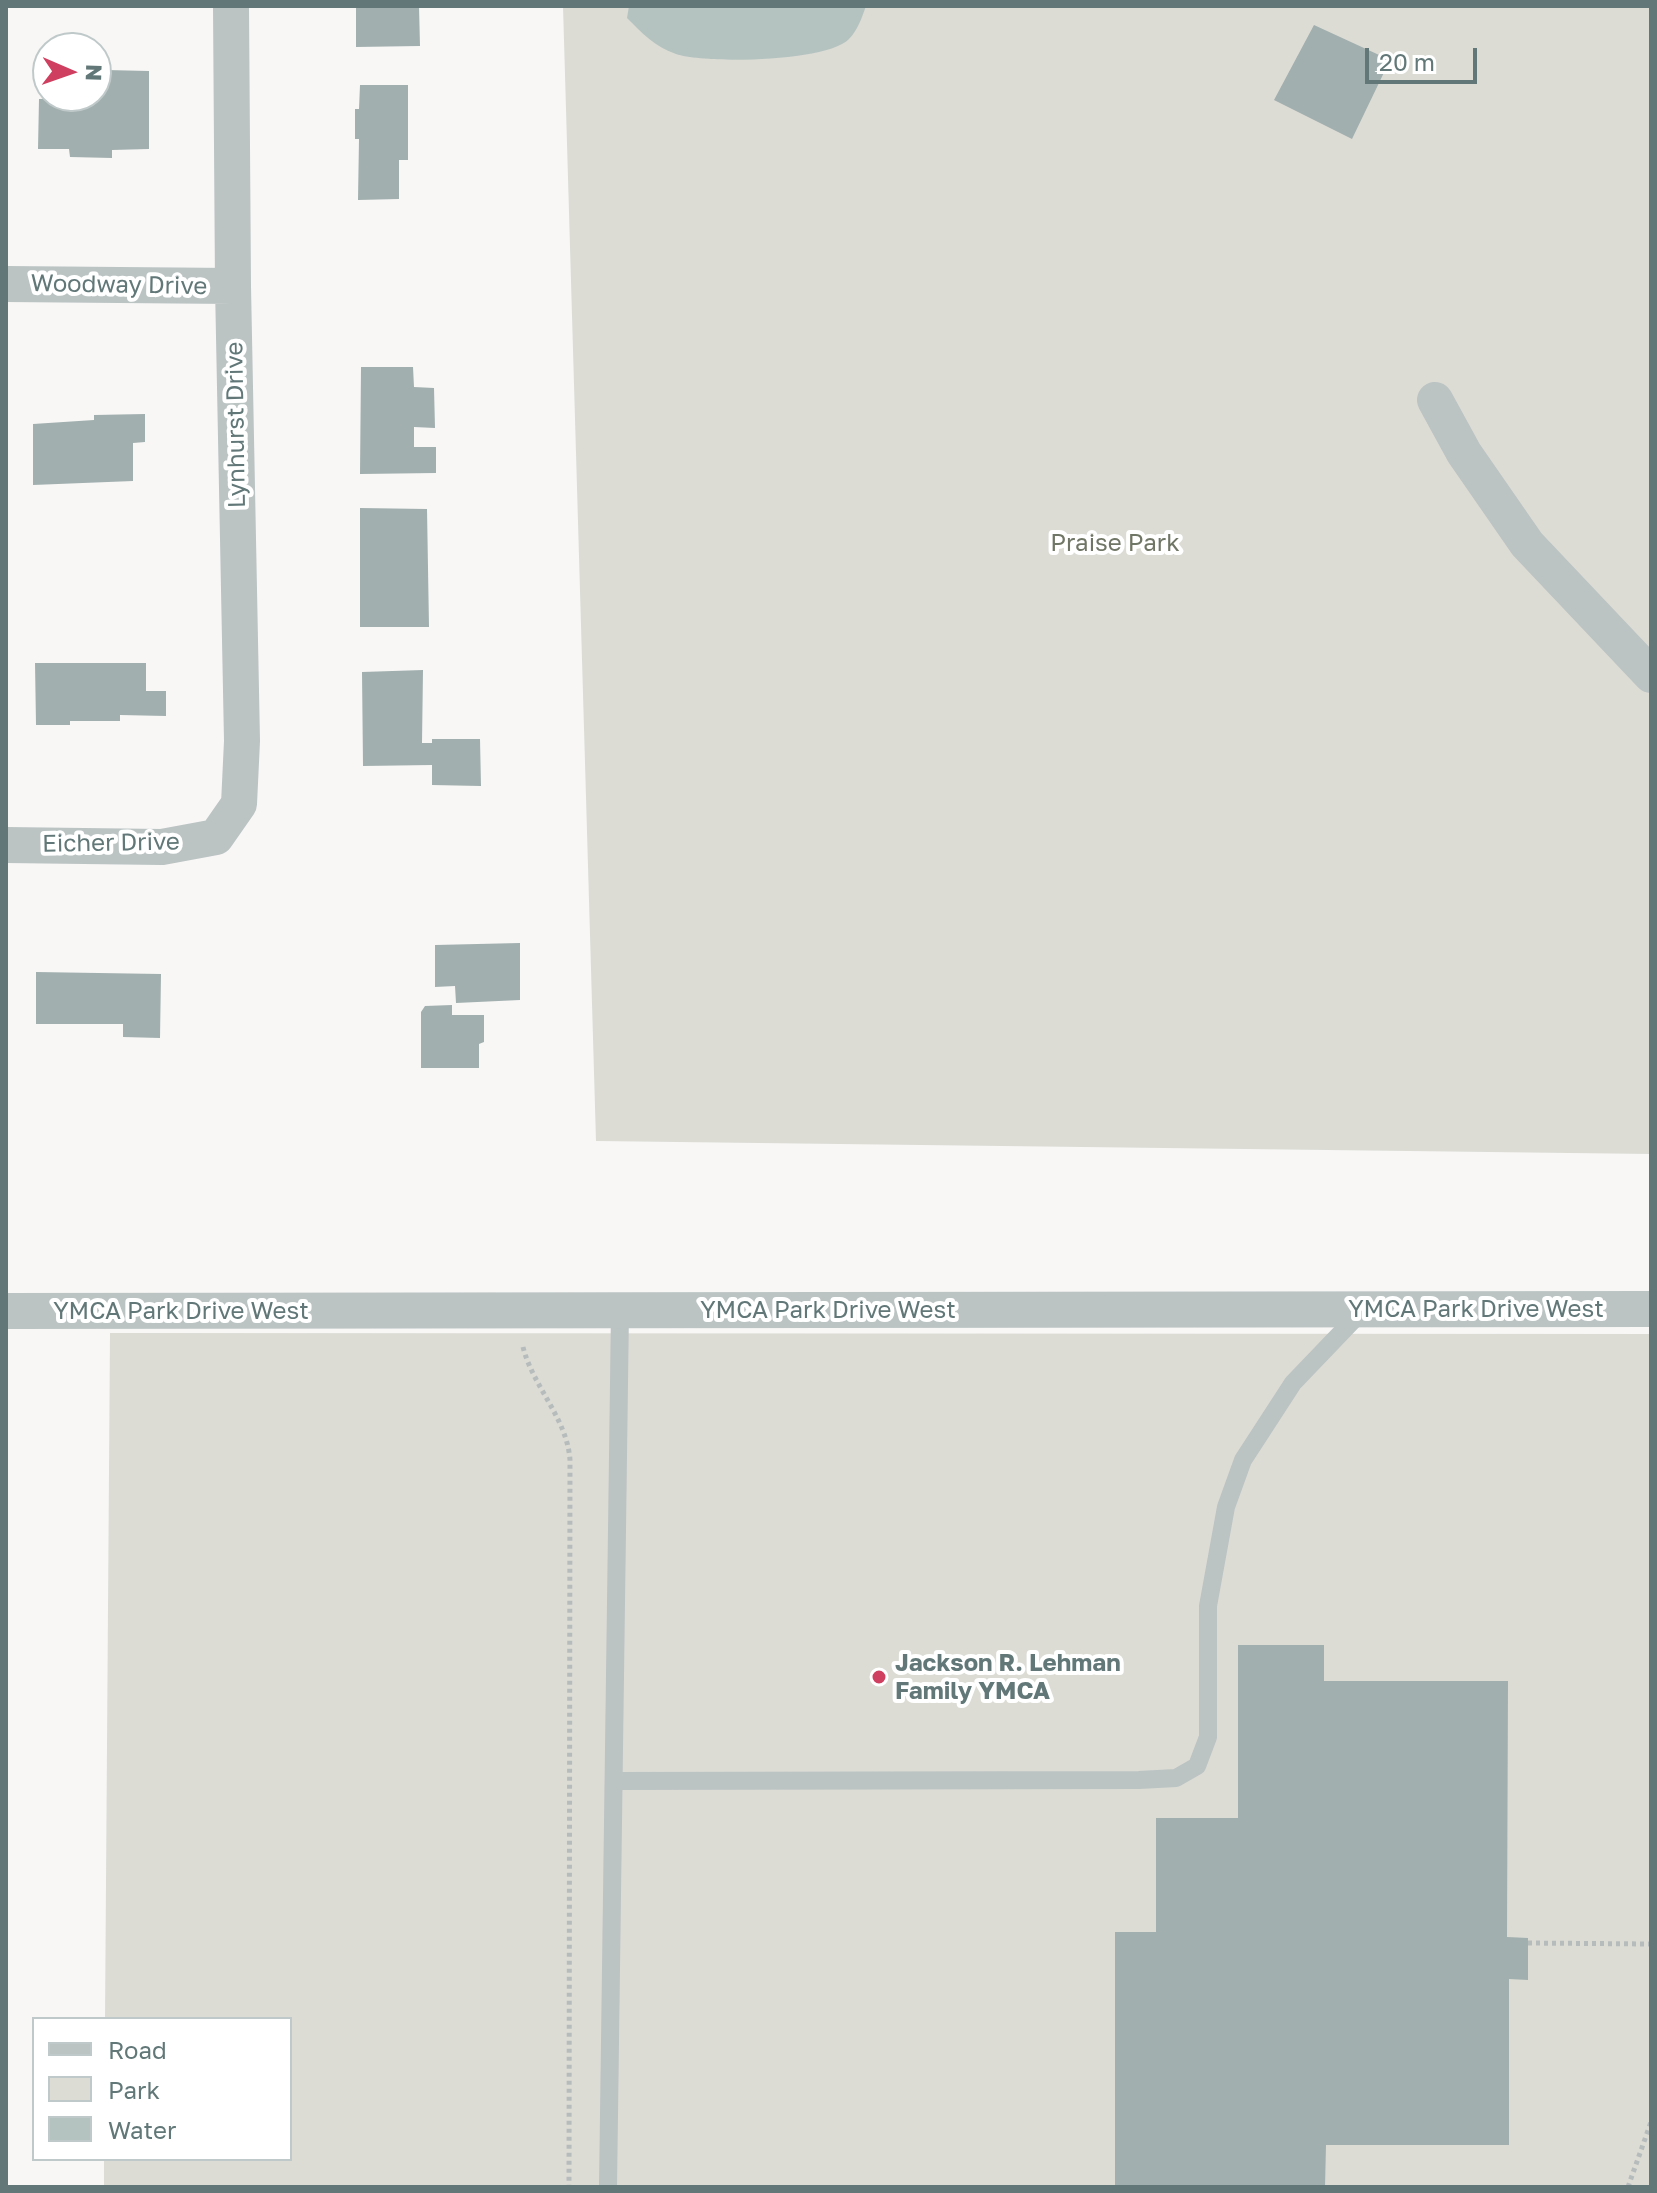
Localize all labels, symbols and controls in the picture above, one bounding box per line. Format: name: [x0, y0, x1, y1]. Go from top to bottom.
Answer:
north arrow: [32, 32, 112, 112]
scale bar: [1369, 32, 1481, 82]
text: 20 m: [1379, 47, 1435, 76]
text: N: [81, 64, 108, 82]
street label: Woodway Drive: [30, 269, 208, 301]
street label: Lynhurst Drive: [220, 342, 252, 508]
park label: Praise Park: [1050, 529, 1180, 557]
street label: Eicher Drive: [42, 827, 180, 859]
street label: YMCA Park Drive West: [1348, 1295, 1604, 1323]
street label: YMCA Park Drive West: [700, 1296, 956, 1324]
street label: YMCA Park Drive West: [53, 1297, 309, 1325]
place label: Jackson R. Lehman Family YMCA: [895, 1649, 1121, 1705]
marker: Jackson R. Lehman Family YMCA: [870, 1668, 888, 1686]
legend: [32, 2017, 292, 2161]
text: Road: [108, 2035, 167, 2064]
text: Park: [108, 2075, 160, 2104]
text: Water: [108, 2115, 176, 2144]

